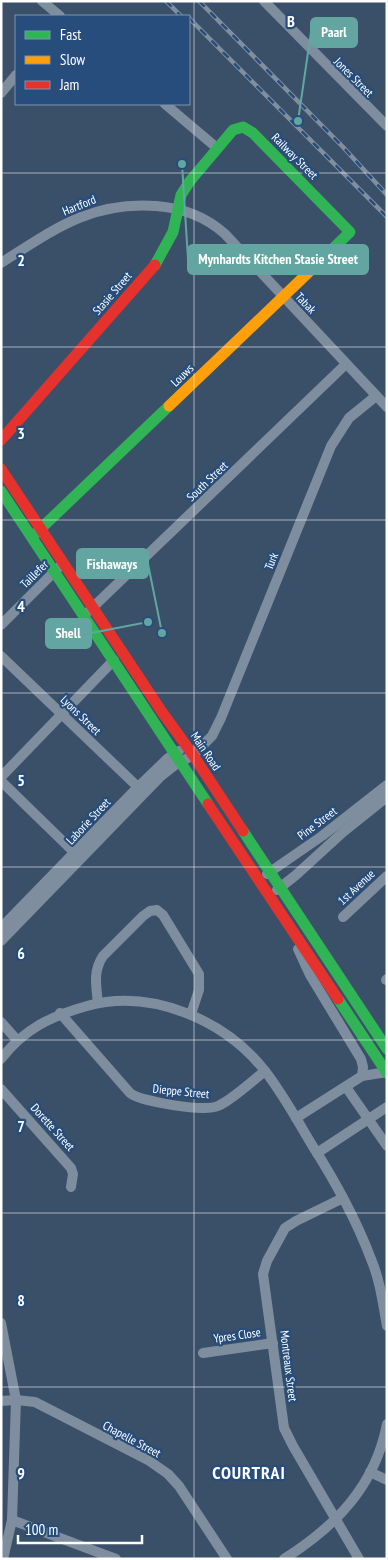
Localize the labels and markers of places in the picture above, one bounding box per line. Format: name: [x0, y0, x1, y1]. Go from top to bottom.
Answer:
callout: Paarl: [311, 18, 357, 47]
callout: Mynhardts Kitchen Stasie Street: [188, 245, 368, 274]
callout: Fishaways: [77, 549, 148, 578]
callout: Shell: [46, 619, 91, 648]

